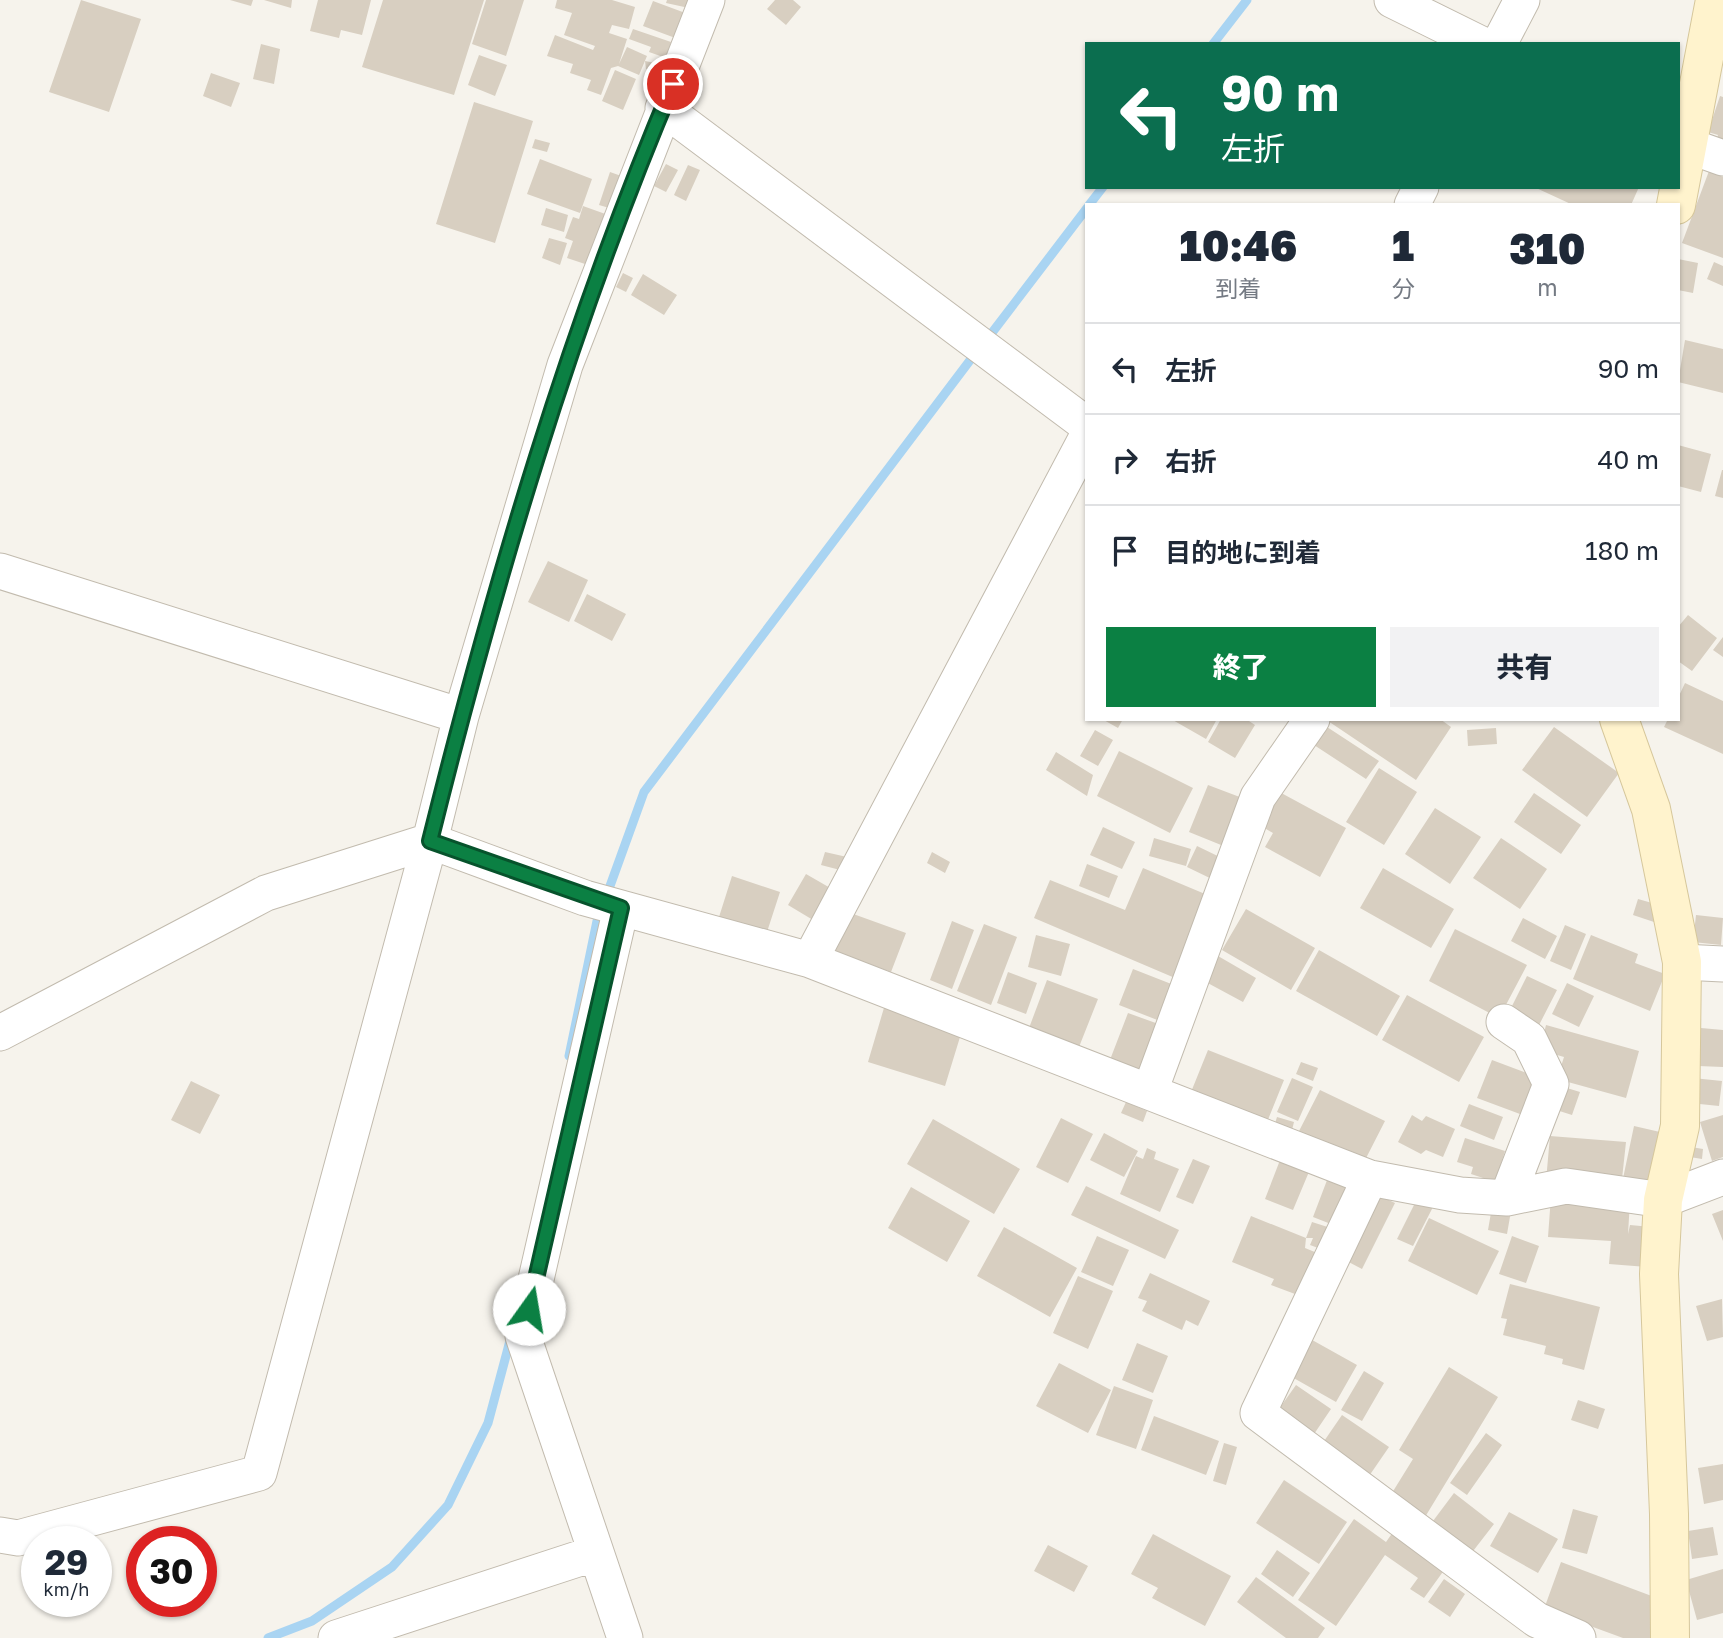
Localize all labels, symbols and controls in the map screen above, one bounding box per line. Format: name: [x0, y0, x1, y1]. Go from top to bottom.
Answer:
pin: [643, 54, 703, 114]
text: 90 m: [1221, 63, 1339, 122]
icon: arrive: [654, 65, 692, 103]
icon: left: [1106, 70, 1197, 161]
text: 左折: [1221, 129, 1285, 167]
text: 10:46: [1179, 220, 1297, 270]
text: 1: [1392, 220, 1414, 270]
text: 310: [1509, 223, 1586, 273]
text: m: [1537, 273, 1558, 301]
text: 到着: [1215, 274, 1261, 302]
text: 分: [1392, 274, 1415, 302]
icon: left: [1106, 350, 1144, 388]
text: 90 m: [1598, 353, 1659, 384]
text: 左折: [1165, 355, 1217, 386]
icon: right: [1106, 441, 1144, 479]
text: 40 m: [1598, 444, 1659, 475]
text: 右折: [1165, 446, 1217, 477]
icon: arrive: [1106, 532, 1144, 570]
text: 180 m: [1585, 535, 1659, 566]
text: 目的地に到着: [1165, 537, 1321, 568]
button: 終了: [1106, 627, 1376, 707]
button: 共有: [1390, 627, 1659, 707]
position arrow: [492, 1272, 566, 1346]
speed limit sign: 30: [126, 1526, 217, 1617]
text: 29: [45, 1541, 88, 1583]
text: km/h: [44, 1578, 89, 1600]

